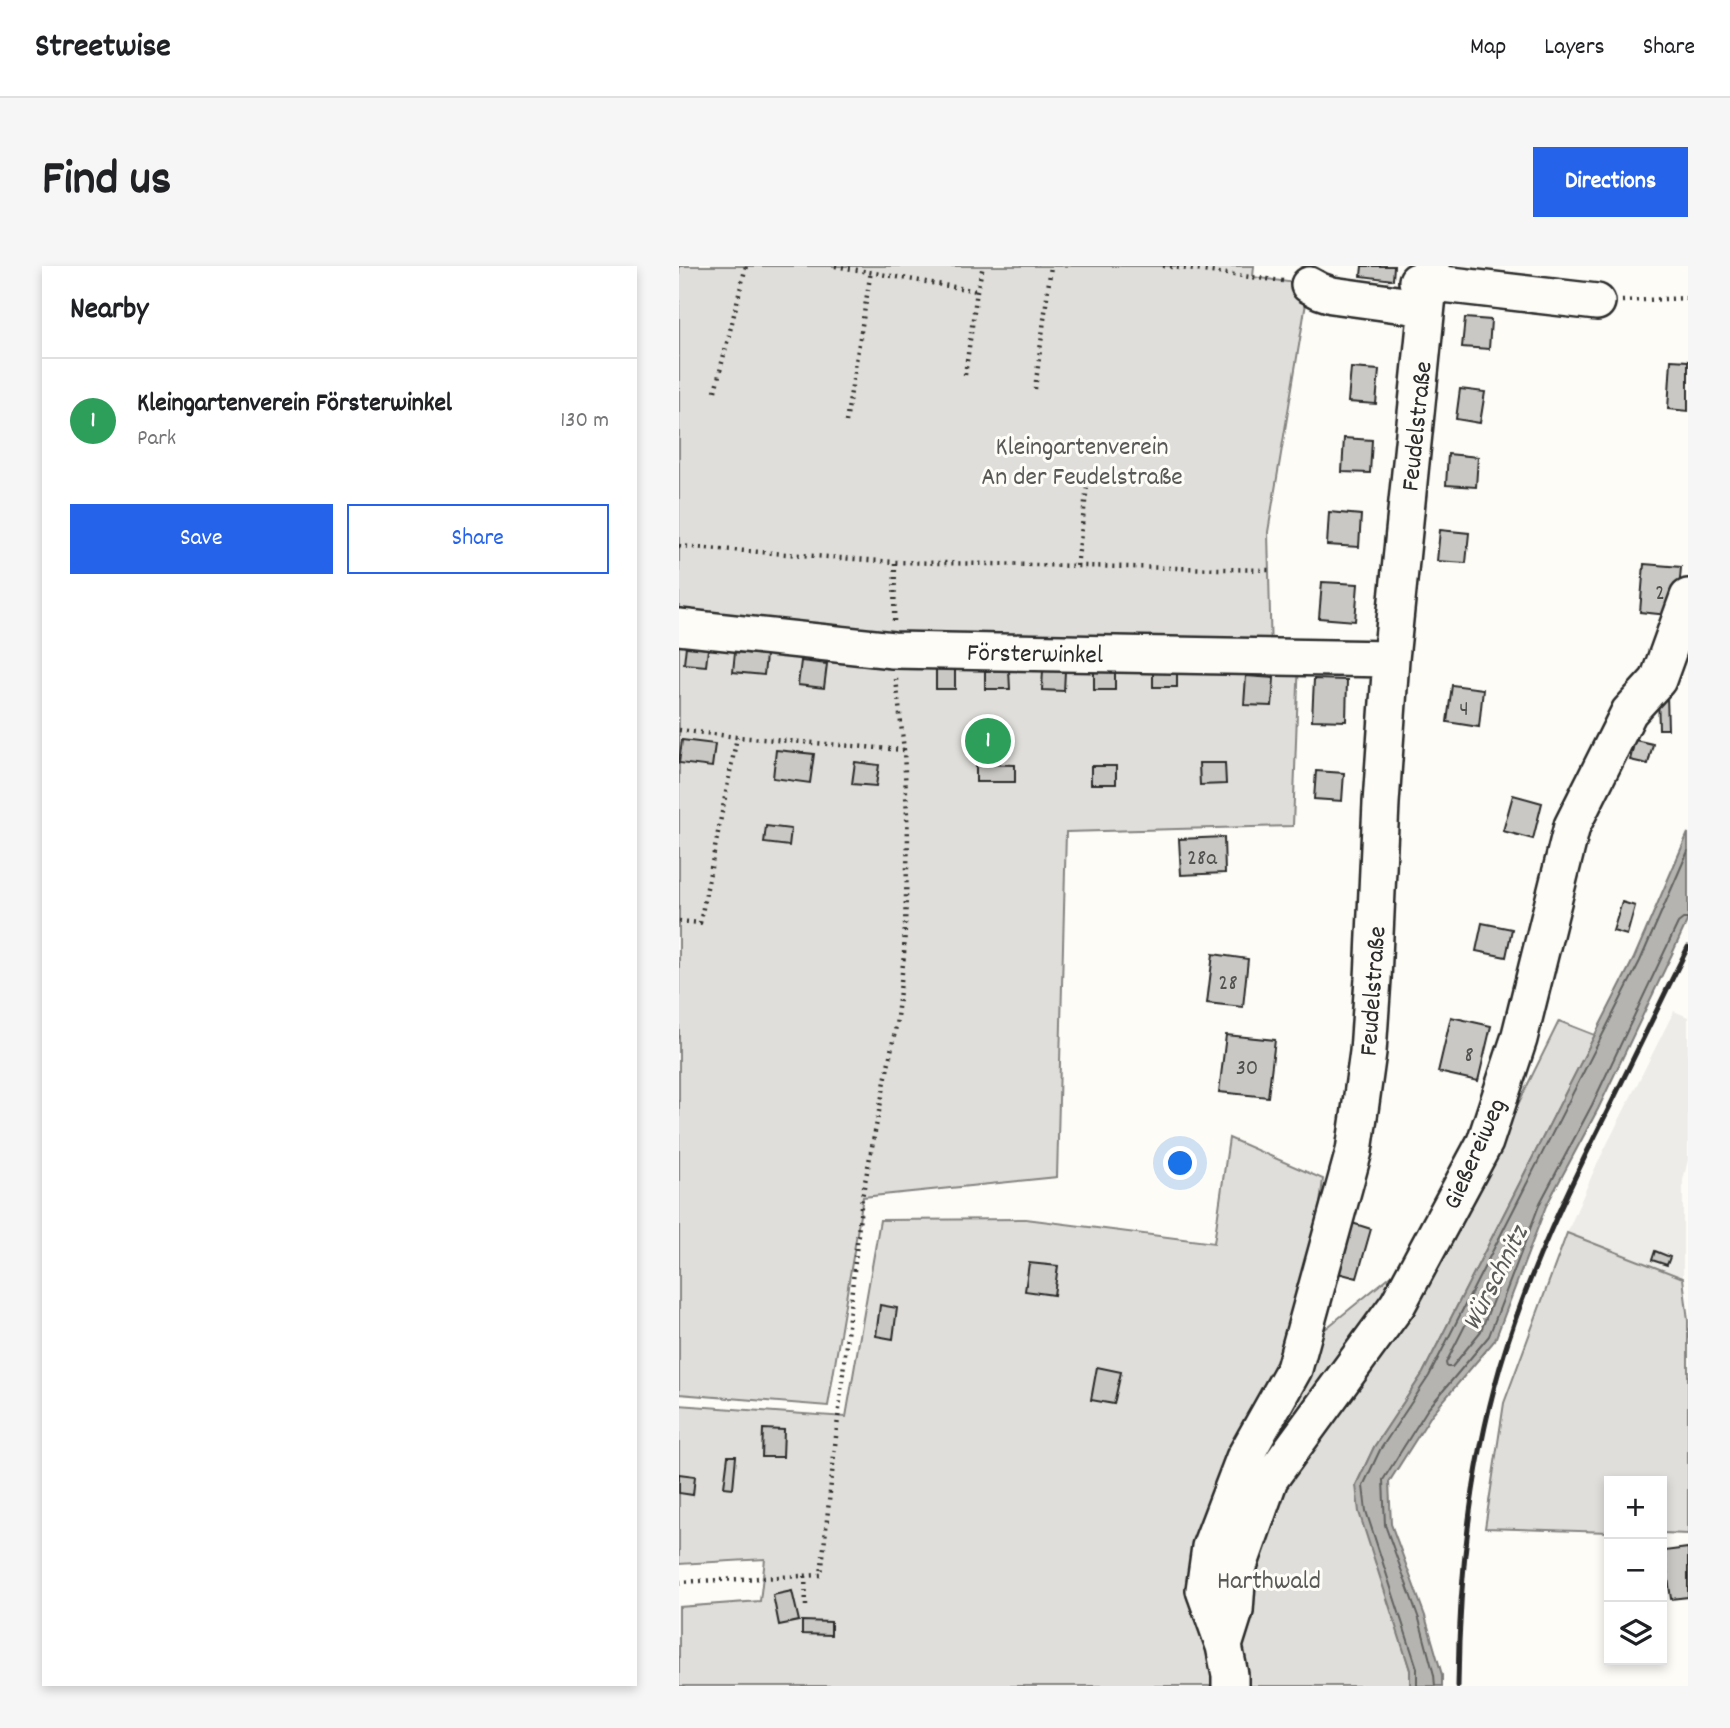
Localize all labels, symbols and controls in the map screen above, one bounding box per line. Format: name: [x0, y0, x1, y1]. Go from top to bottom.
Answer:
text: Streetwise: [35, 25, 171, 72]
text: Map: [1470, 31, 1506, 65]
text: Layers: [1544, 31, 1605, 65]
text: Share: [1643, 31, 1695, 65]
text: Find us: [42, 147, 171, 217]
button: Directions: [1533, 147, 1688, 217]
text: Nearby: [70, 290, 148, 333]
street label: Feudelstraße: [1393, 360, 1444, 493]
text: Kleingartenverein Försterwinkel: [137, 386, 452, 423]
text: 1: [90, 405, 96, 438]
text: 130 m: [560, 405, 609, 438]
text: Park: [137, 423, 176, 456]
park label: Kleingartenverein An der Feudelstraße: [981, 430, 1183, 497]
button: Save: [70, 504, 333, 574]
button: Share: [347, 504, 609, 574]
house number: 2: [1655, 578, 1665, 611]
street label: Försterwinkel: [967, 636, 1103, 675]
house number: 4: [1459, 694, 1469, 727]
pin: 1: [965, 715, 1011, 767]
house number: 28a: [1187, 843, 1218, 876]
street label: Feudelstraße: [1351, 925, 1397, 1057]
house number: 28: [1218, 968, 1238, 1001]
house number: 8: [1464, 1040, 1474, 1073]
house number: 30: [1236, 1053, 1258, 1086]
street label: Gießereiweg: [1435, 1093, 1517, 1216]
your location: [1163, 1146, 1197, 1180]
water label: Würschnitz: [1454, 1218, 1542, 1339]
map controls: [1604, 1476, 1667, 1665]
button: +: [1604, 1476, 1667, 1539]
button: −: [1604, 1539, 1667, 1602]
park label: Harthwald: [1217, 1564, 1321, 1601]
button: layers: [1604, 1602, 1667, 1665]

